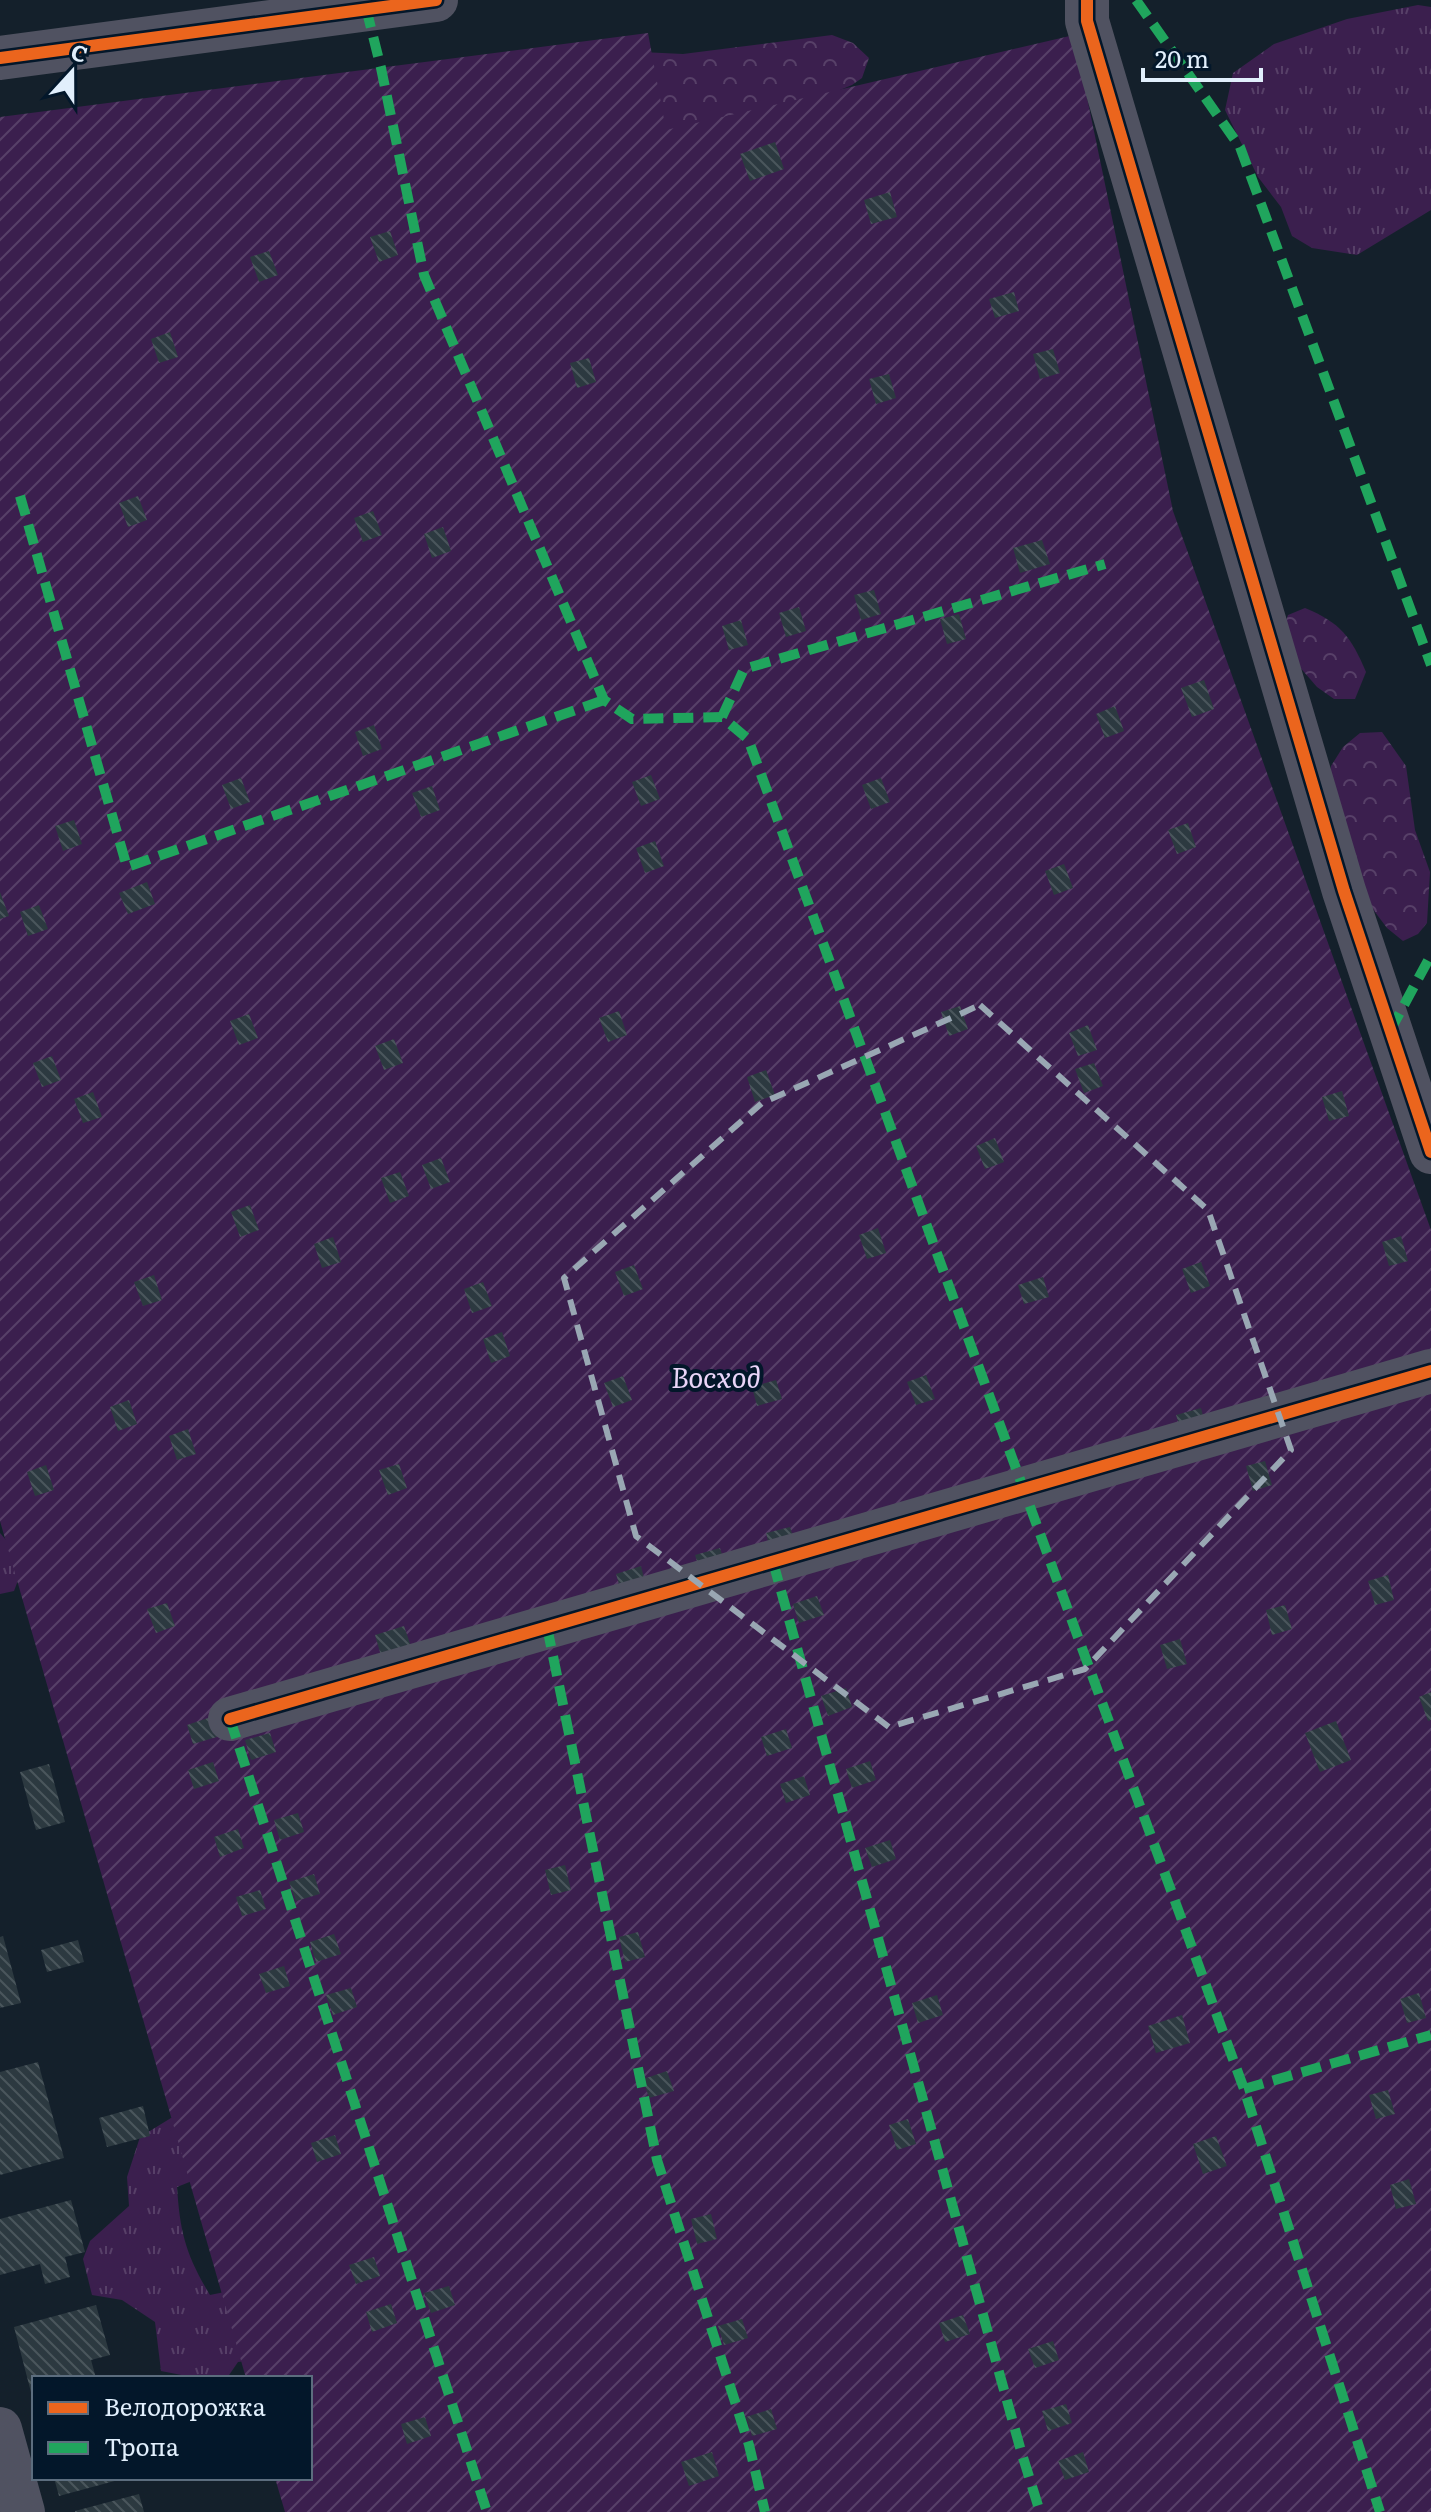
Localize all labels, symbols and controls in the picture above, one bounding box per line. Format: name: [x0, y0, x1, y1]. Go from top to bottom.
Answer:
north arrow: [32, 32, 112, 112]
scale bar: [1143, 32, 1261, 82]
text: С: [66, 34, 93, 70]
text: 20 m: [1155, 40, 1209, 75]
park label: Восход: [671, 1355, 761, 1397]
legend: [32, 2376, 312, 2480]
text: Велодорожка: [104, 2388, 266, 2423]
text: Тропа: [104, 2428, 179, 2463]

